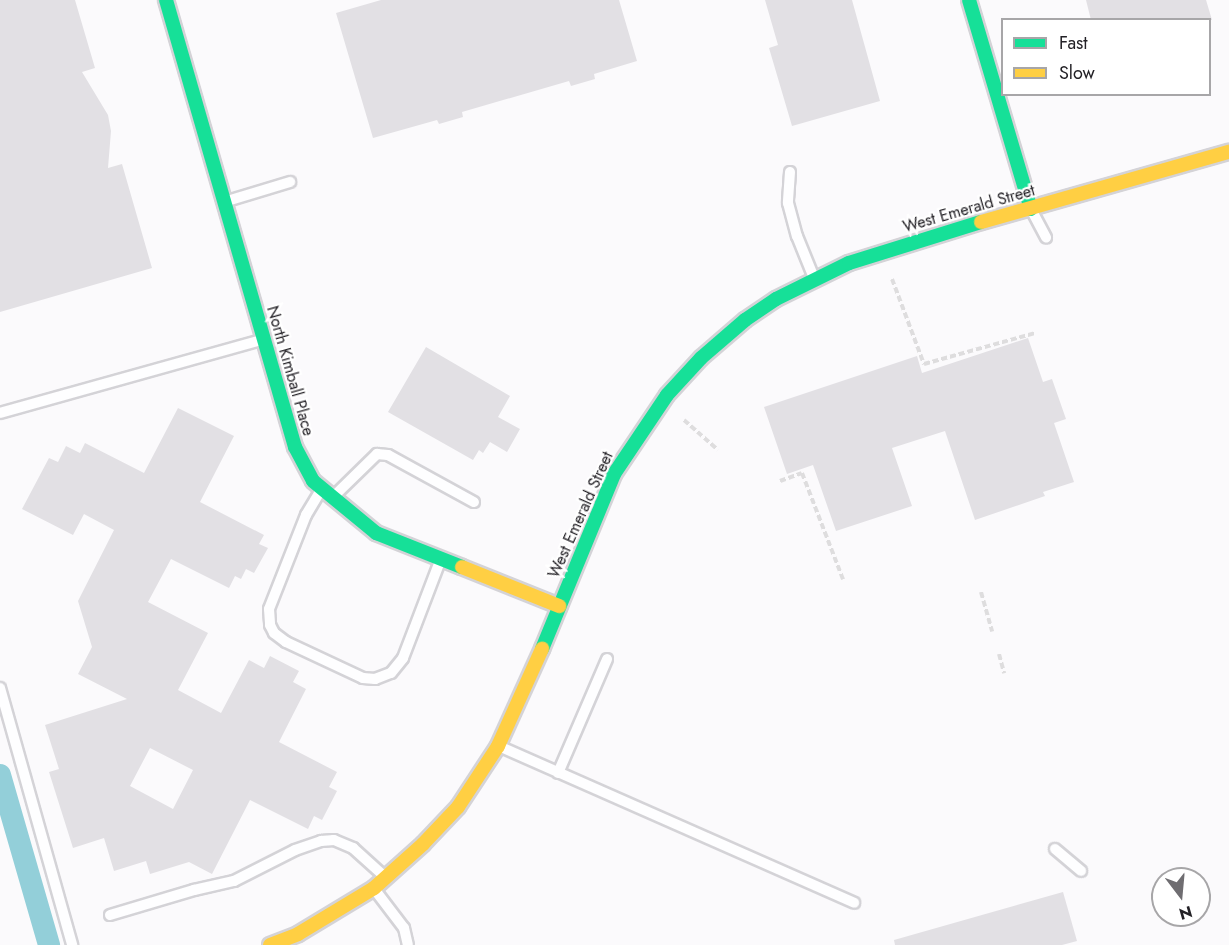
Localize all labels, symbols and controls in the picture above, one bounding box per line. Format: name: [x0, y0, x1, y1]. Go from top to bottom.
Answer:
legend: [1001, 18, 1211, 96]
text: Fast: [1059, 30, 1088, 56]
text: Slow: [1059, 60, 1095, 86]
street label: West Emerald Street: [901, 181, 1037, 237]
street label: North Kimball Place: [262, 304, 318, 438]
street label: West Emerald Street: [544, 449, 618, 581]
north arrow: [1151, 867, 1211, 927]
text: N: [1176, 900, 1195, 926]

